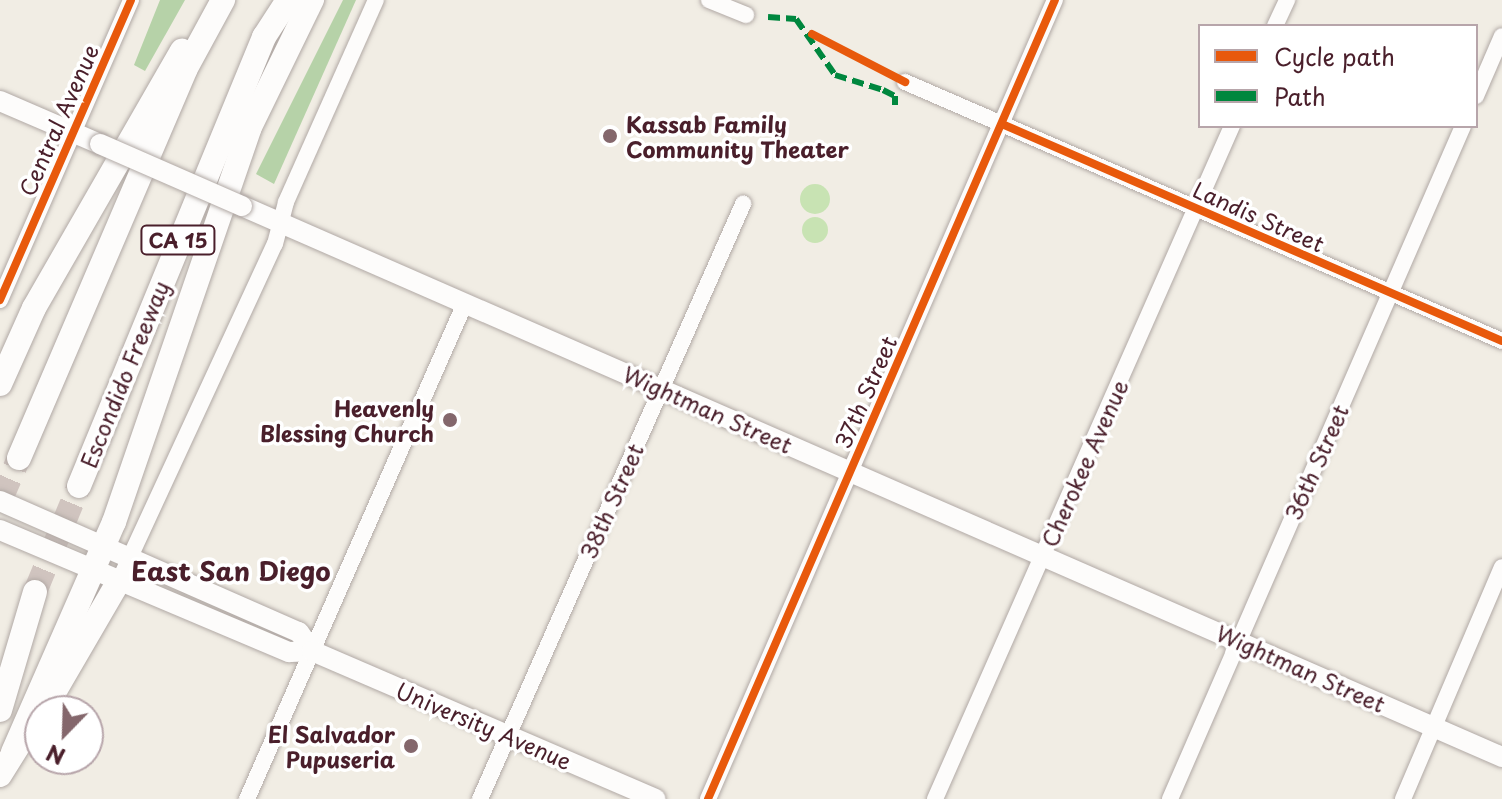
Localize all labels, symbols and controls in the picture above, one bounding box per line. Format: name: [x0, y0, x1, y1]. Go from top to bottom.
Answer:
legend: [1198, 24, 1478, 128]
text: Cycle path: [1274, 38, 1395, 74]
street label: Central Avenue: [13, 41, 103, 199]
text: Path: [1274, 78, 1326, 114]
place label: Kassab Family Community Theater: [626, 110, 850, 162]
marker: Kassab Family Community Theater: [601, 127, 619, 145]
street label: Landis Street: [1189, 175, 1329, 257]
road number: CA 15: [140, 224, 216, 256]
street label: Escondido Freeway: [74, 276, 174, 472]
street label: 37th Street: [828, 332, 902, 452]
street label: Wightman Street: [619, 360, 797, 458]
street label: Cherokee Avenue: [1035, 375, 1133, 551]
place label: Heavenly Blessing Church: [259, 394, 434, 446]
street label: 36th Street: [1279, 400, 1353, 524]
marker: Heavenly Blessing Church: [441, 411, 459, 429]
street label: 38th Street: [574, 439, 648, 563]
district label: East San Diego: [132, 555, 330, 587]
street label: Wightman Street: [1212, 619, 1390, 717]
street label: University Avenue: [392, 676, 576, 774]
north arrow: [24, 695, 104, 775]
place label: El Salvador Pupuseria: [267, 720, 395, 772]
text: N: [41, 737, 70, 774]
marker: El Salvador Pupuseria: [402, 737, 420, 755]

